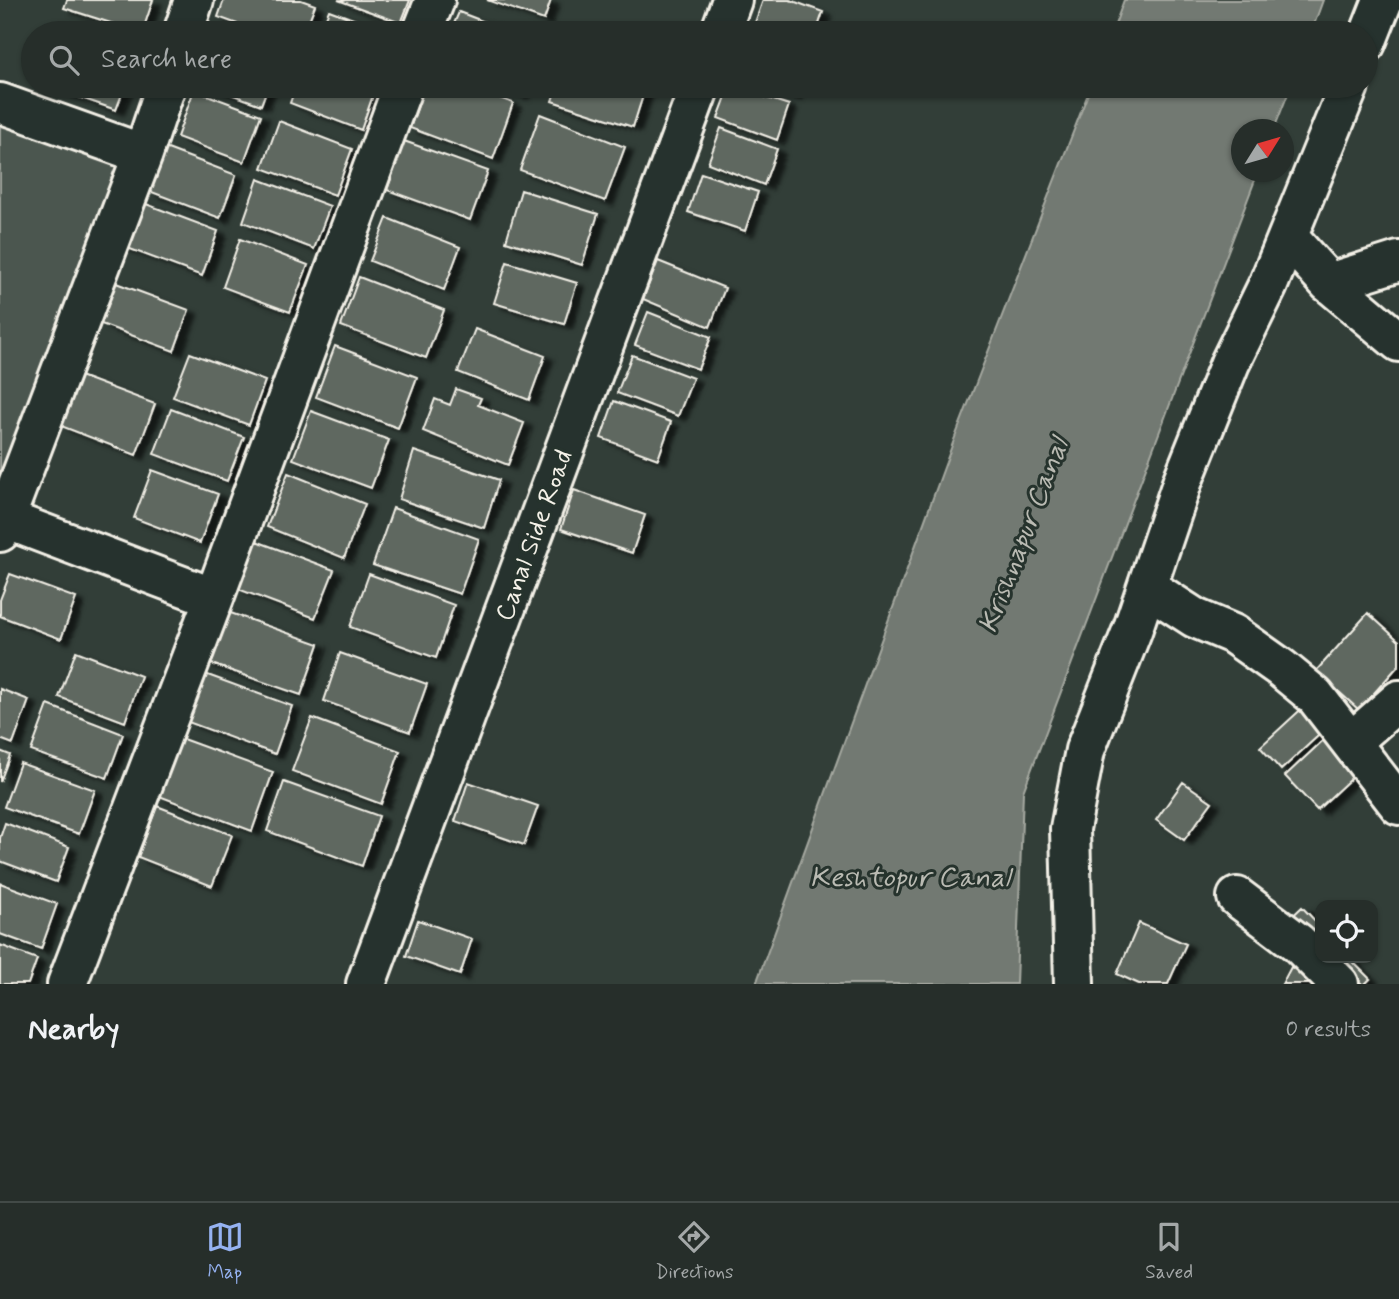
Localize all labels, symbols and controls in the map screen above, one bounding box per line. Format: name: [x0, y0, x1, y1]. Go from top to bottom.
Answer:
search box: [21, 21, 1378, 98]
icon: search: [45, 41, 83, 79]
text: Search here: [101, 43, 232, 77]
north arrow: [1231, 119, 1294, 182]
water label: Krishnapur Canal: [970, 430, 1080, 638]
street label: Canal Side Road: [488, 445, 582, 626]
water label: Keshtopur Canal: [810, 860, 1014, 897]
map controls: [1315, 900, 1378, 963]
button: locate: [1315, 900, 1378, 963]
text: Nearby: [28, 1010, 119, 1049]
text: 0 results: [1285, 1015, 1371, 1045]
tab: Map: [206, 1218, 244, 1285]
tab: Directions: [655, 1218, 734, 1285]
tab: Saved: [1145, 1218, 1193, 1285]

